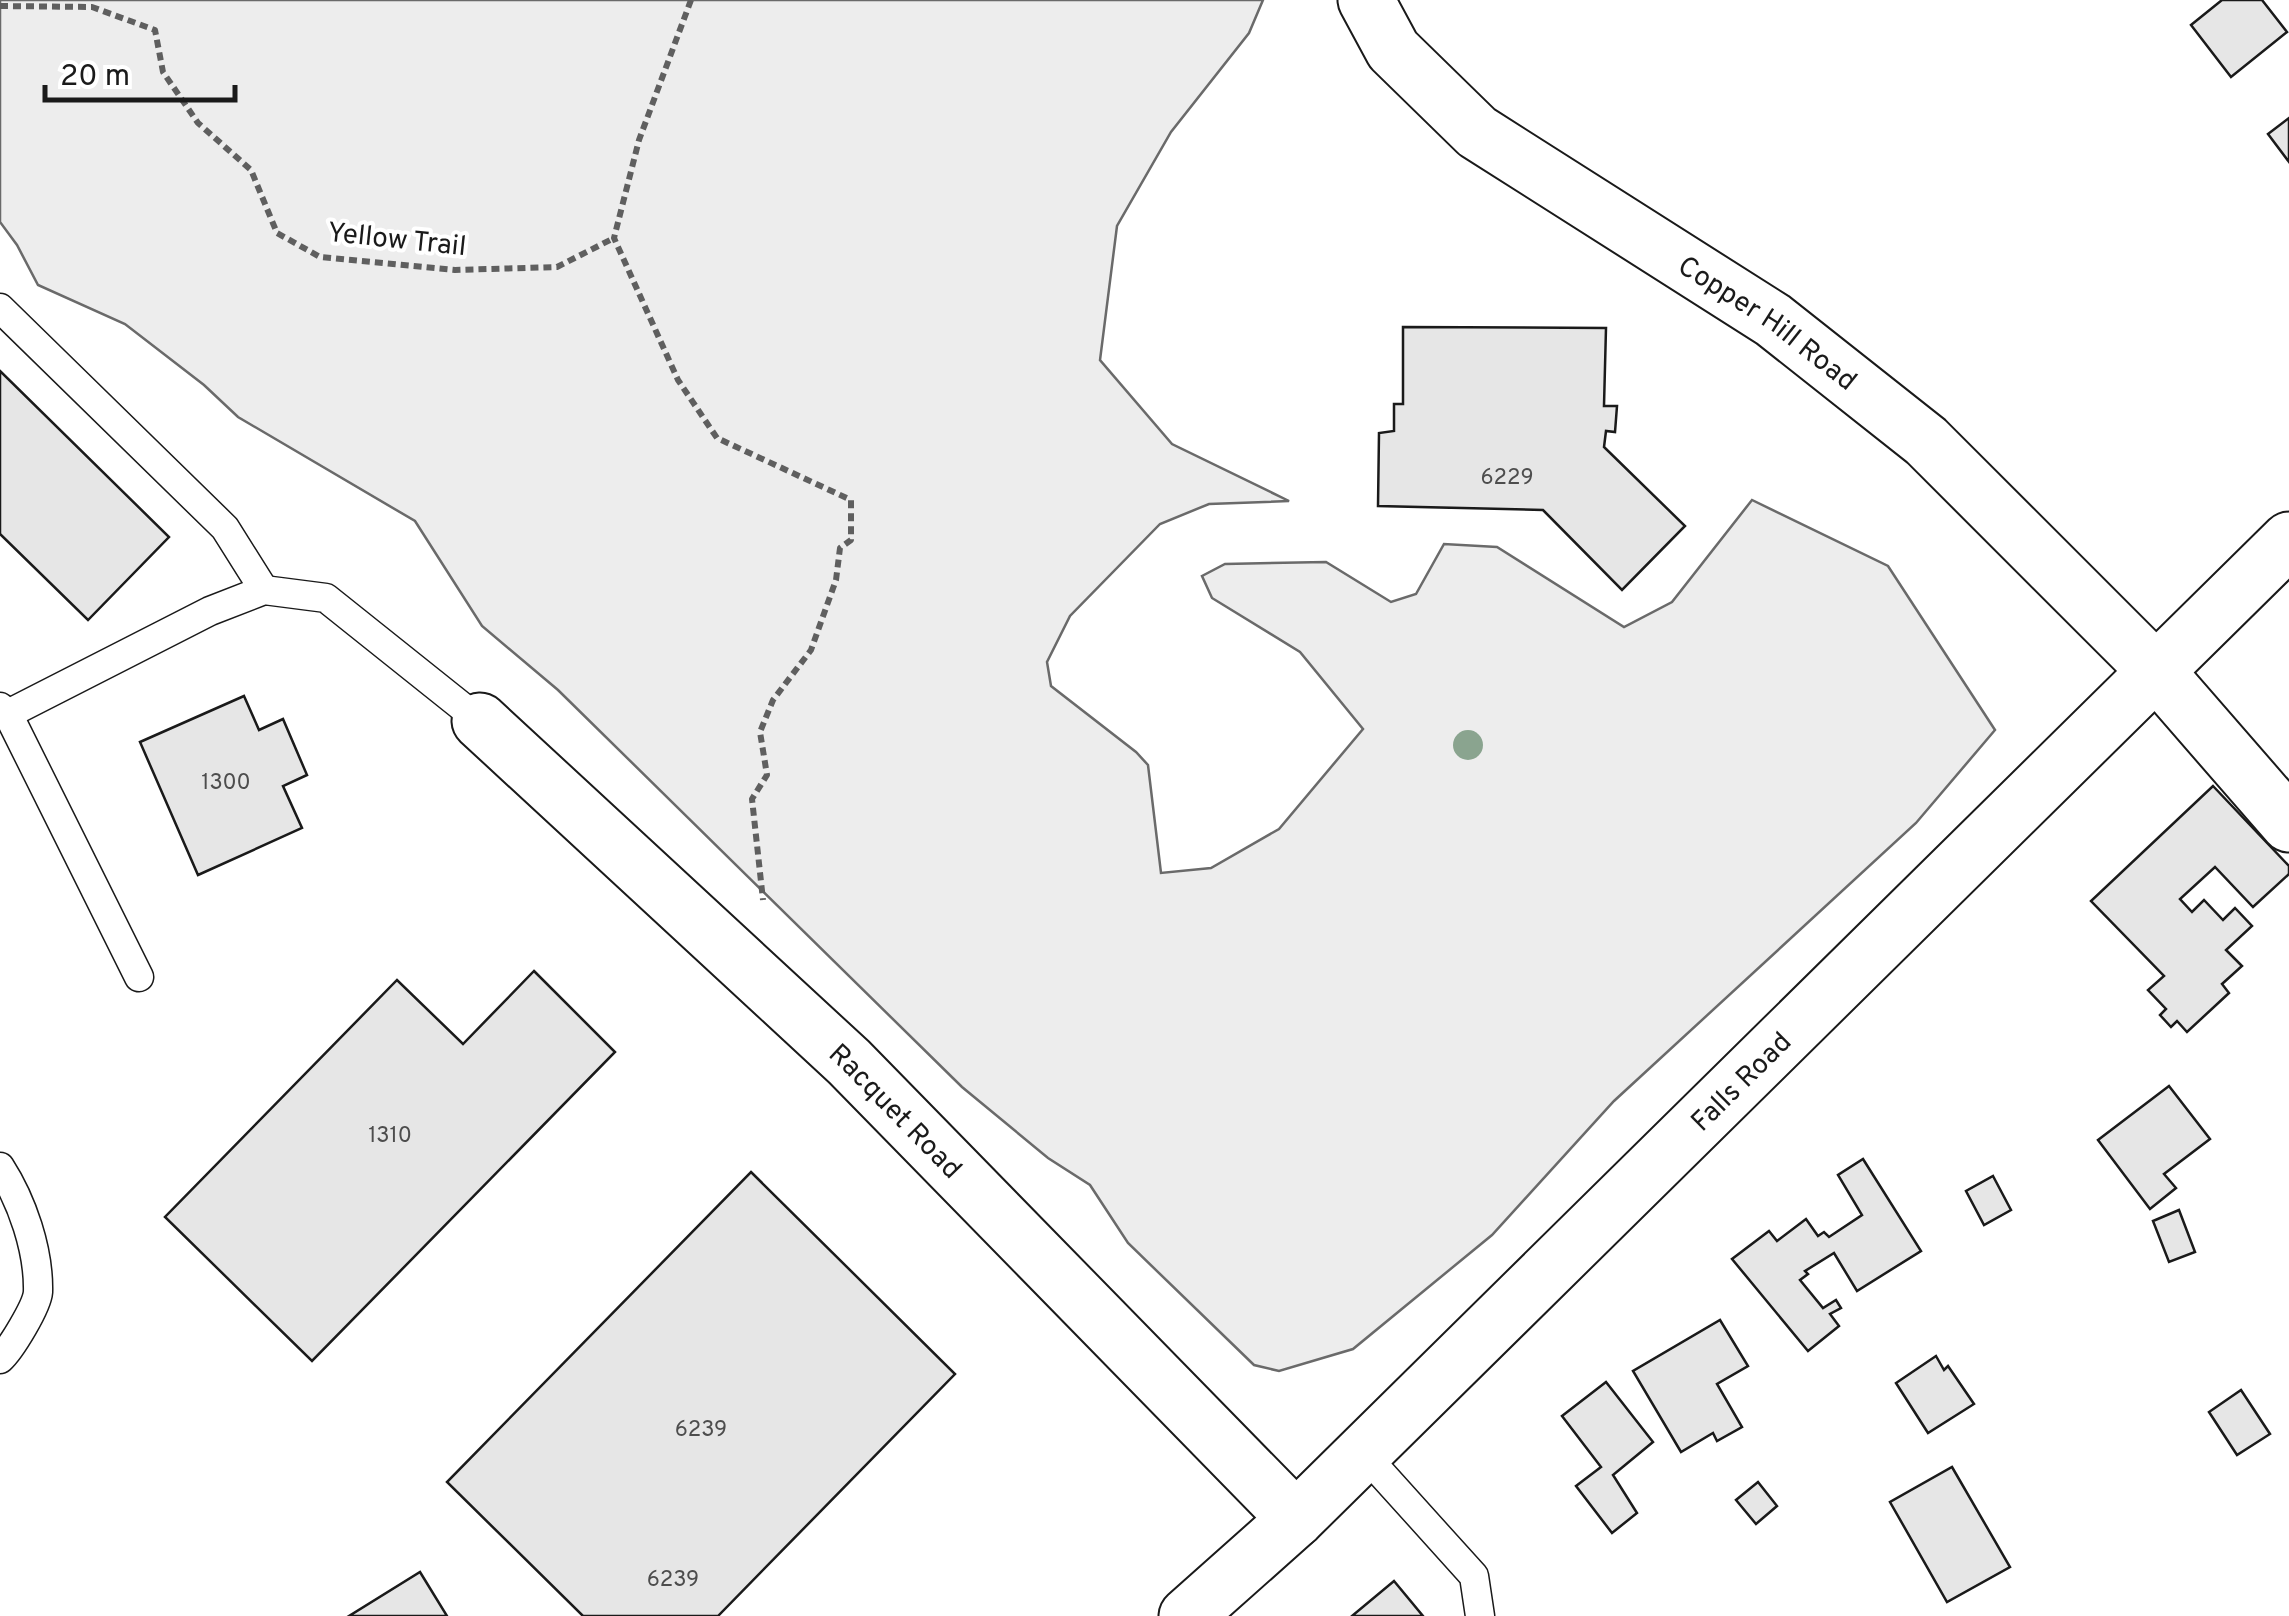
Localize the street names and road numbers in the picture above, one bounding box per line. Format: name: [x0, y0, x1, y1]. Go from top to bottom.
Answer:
street label: Yellow Trail: [326, 216, 468, 266]
street label: Copper Hill Road: [1670, 249, 1863, 400]
street label: Falls Road: [1684, 1025, 1801, 1141]
street label: Racquet Road: [820, 1037, 968, 1188]

